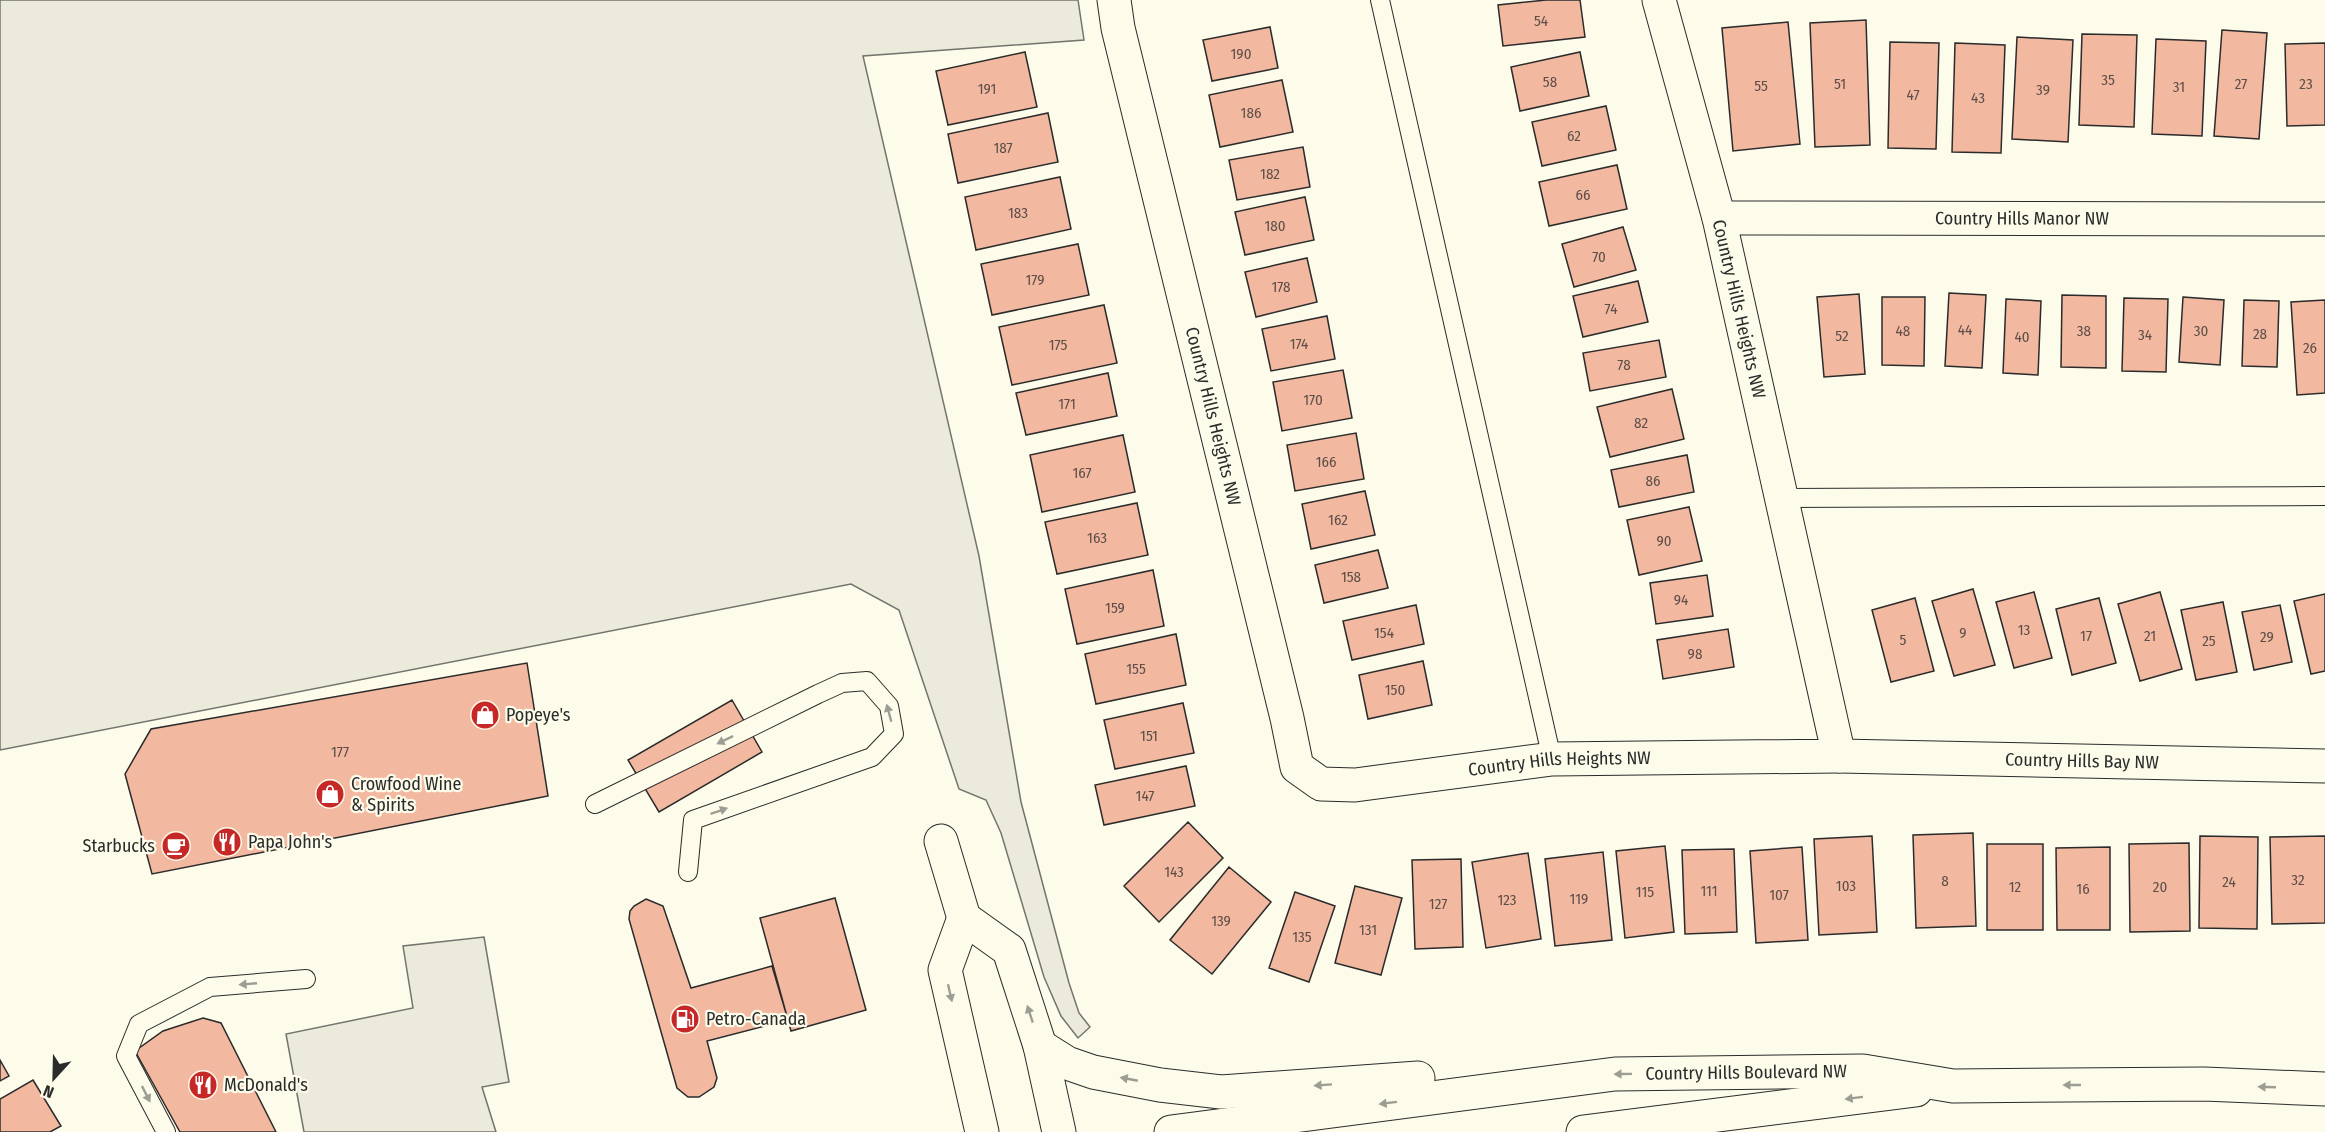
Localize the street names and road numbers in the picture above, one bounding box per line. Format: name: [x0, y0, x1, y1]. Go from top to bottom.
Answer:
street label: Country Hills Manor NW: [1935, 207, 2110, 230]
street label: Country Hills Heights NW: [1708, 217, 1770, 401]
street label: Country Hills Heights NW: [1181, 325, 1246, 508]
street label: Country Hills Heights NW: [1467, 747, 1651, 781]
street label: Country Hills Bay NW: [2005, 748, 2160, 774]
street label: Country Hills Boulevard NW: [1645, 1060, 1848, 1085]

